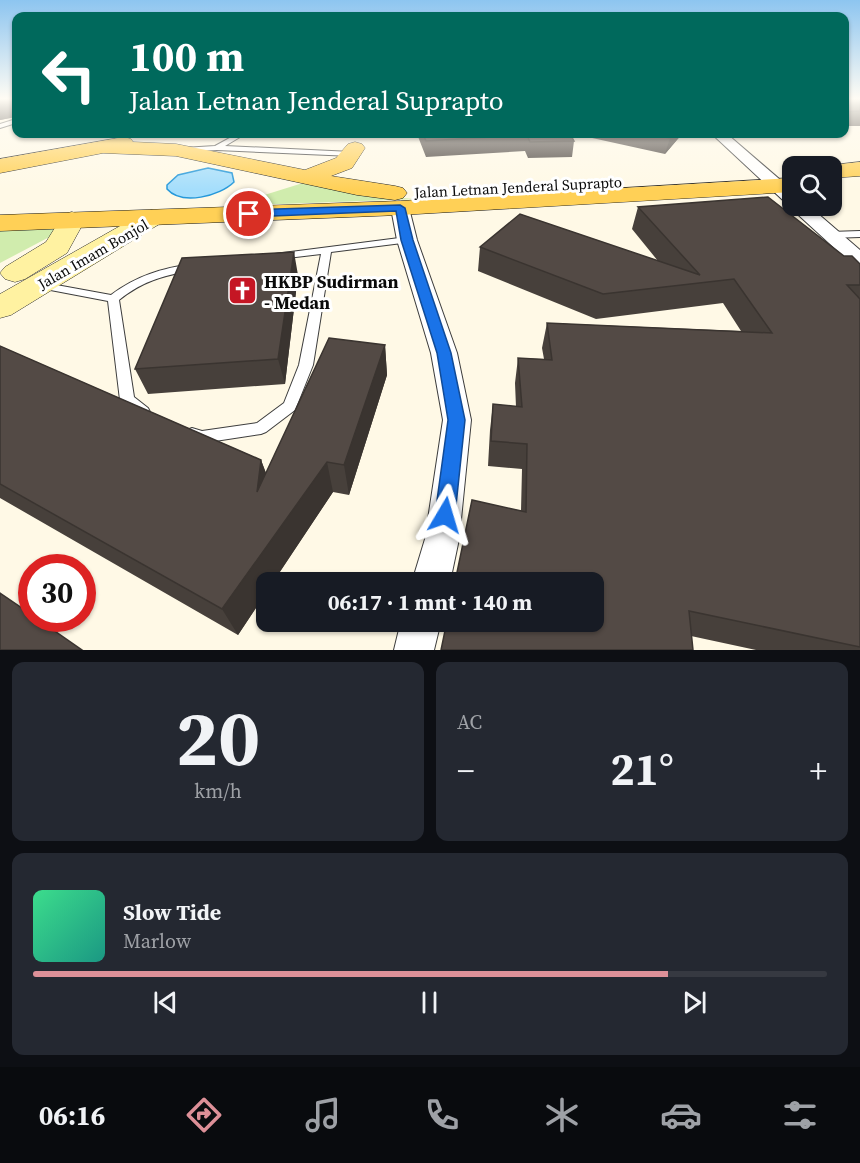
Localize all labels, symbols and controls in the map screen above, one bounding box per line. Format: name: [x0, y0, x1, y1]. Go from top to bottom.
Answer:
text: 100 m: [129, 27, 244, 85]
icon: left: [30, 36, 108, 114]
text: Jalan Letnan Jenderal Suprapto: [129, 82, 504, 119]
map controls: [782, 156, 842, 216]
button: search: [782, 156, 842, 216]
street label: Jalan Letnan Jenderal Suprapto: [413, 171, 622, 203]
pin: [223, 188, 274, 239]
icon: arrive: [232, 197, 265, 230]
street label: Jalan Imam Bonjol: [33, 214, 153, 295]
place label: HKBP Sudirman - Medan: [264, 269, 399, 315]
church icon: HKBP Sudirman - Medan: [227, 275, 259, 307]
position arrow: [413, 483, 477, 547]
speed limit sign: 30: [18, 554, 96, 632]
text: 06:17 · 1 mnt · 140 m: [328, 587, 532, 617]
text: 20: [176, 684, 260, 791]
text: AC: [457, 708, 482, 736]
text: 21°: [610, 738, 674, 800]
text: −: [457, 748, 475, 793]
text: +: [809, 748, 827, 793]
text: km/h: [194, 777, 242, 805]
text: Slow Tide: [123, 897, 221, 927]
text: Marlow: [123, 927, 191, 955]
icon: previous: [149, 986, 182, 1019]
icon: pause: [413, 986, 446, 1019]
icon: next: [678, 986, 711, 1019]
icon: directions: [183, 1094, 225, 1136]
icon: music: [302, 1094, 344, 1136]
icon: phone: [421, 1094, 463, 1136]
icon: climate: [541, 1094, 583, 1136]
icon: car: [660, 1094, 702, 1136]
icon: filters: [779, 1094, 821, 1136]
text: 06:16: [39, 1097, 105, 1134]

